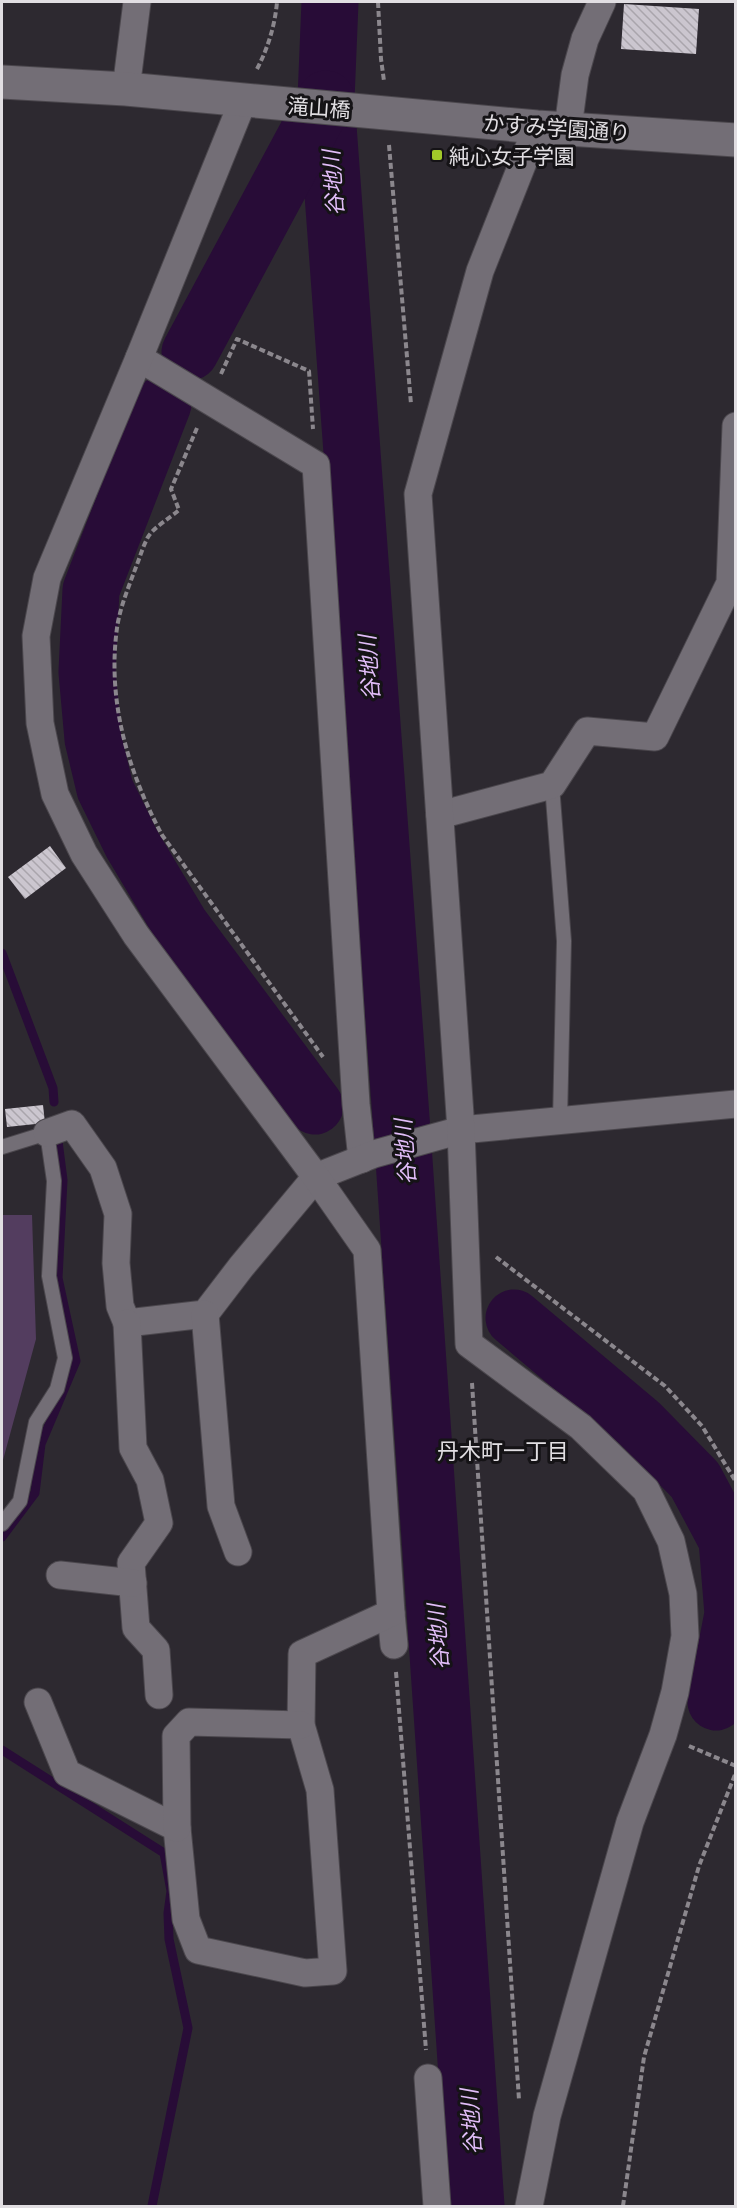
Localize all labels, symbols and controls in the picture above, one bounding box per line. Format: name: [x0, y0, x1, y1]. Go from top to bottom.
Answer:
street label: 滝山橋: [287, 92, 351, 122]
street label: かすみ学園通り: [483, 109, 631, 145]
place label: 純心女子学園: [449, 143, 575, 168]
water label: 谷地川: [317, 147, 347, 217]
marker: 純心女子学園: [430, 148, 444, 162]
water label: 谷地川: [353, 632, 383, 702]
water label: 谷地川: [389, 1116, 419, 1186]
district label: 丹木町一丁目: [437, 1437, 569, 1463]
water label: 谷地川: [422, 1601, 452, 1671]
water label: 谷地川: [455, 2086, 485, 2156]

